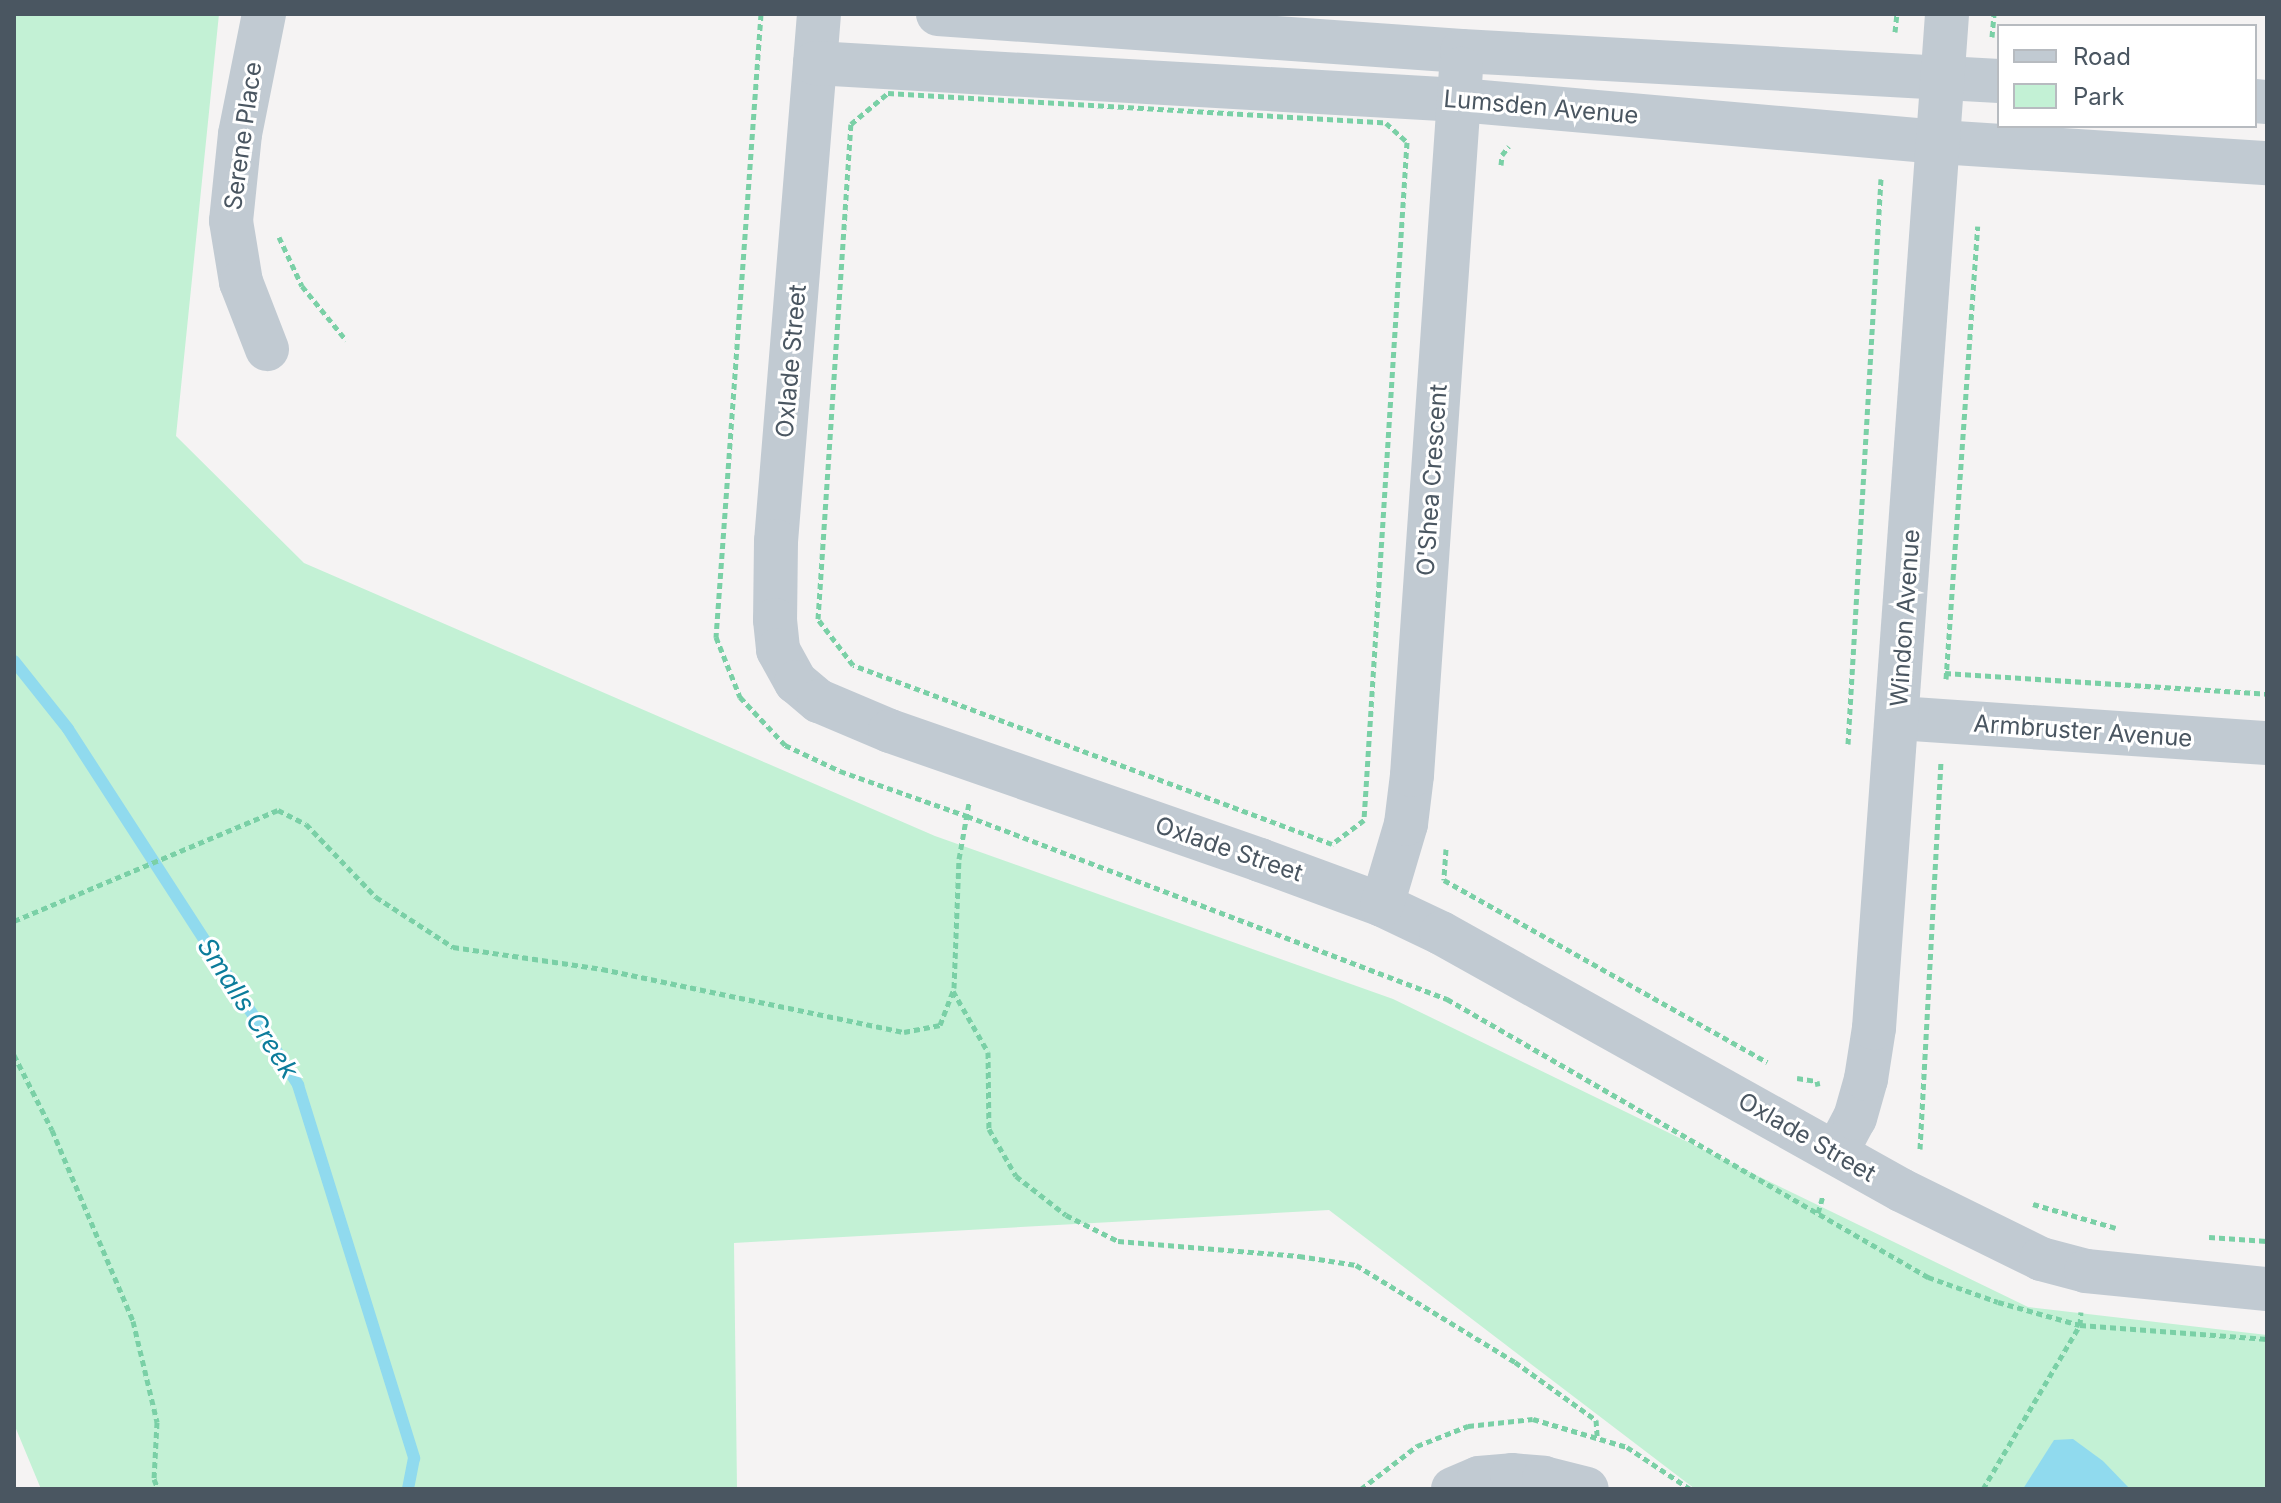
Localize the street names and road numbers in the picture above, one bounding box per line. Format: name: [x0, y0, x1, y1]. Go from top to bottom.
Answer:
street label: Serene Place: [218, 60, 268, 212]
street label: Lumsden Avenue: [1442, 84, 1640, 130]
street label: Oxlade Street: [770, 283, 812, 439]
street label: O'Shea Crescent: [1411, 383, 1453, 577]
street label: Windon Avenue: [1884, 528, 1926, 708]
street label: Armbruster Avenue: [1973, 709, 2193, 753]
street label: Oxlade Street: [1152, 810, 1306, 888]
street label: Oxlade Street: [1733, 1086, 1881, 1188]

